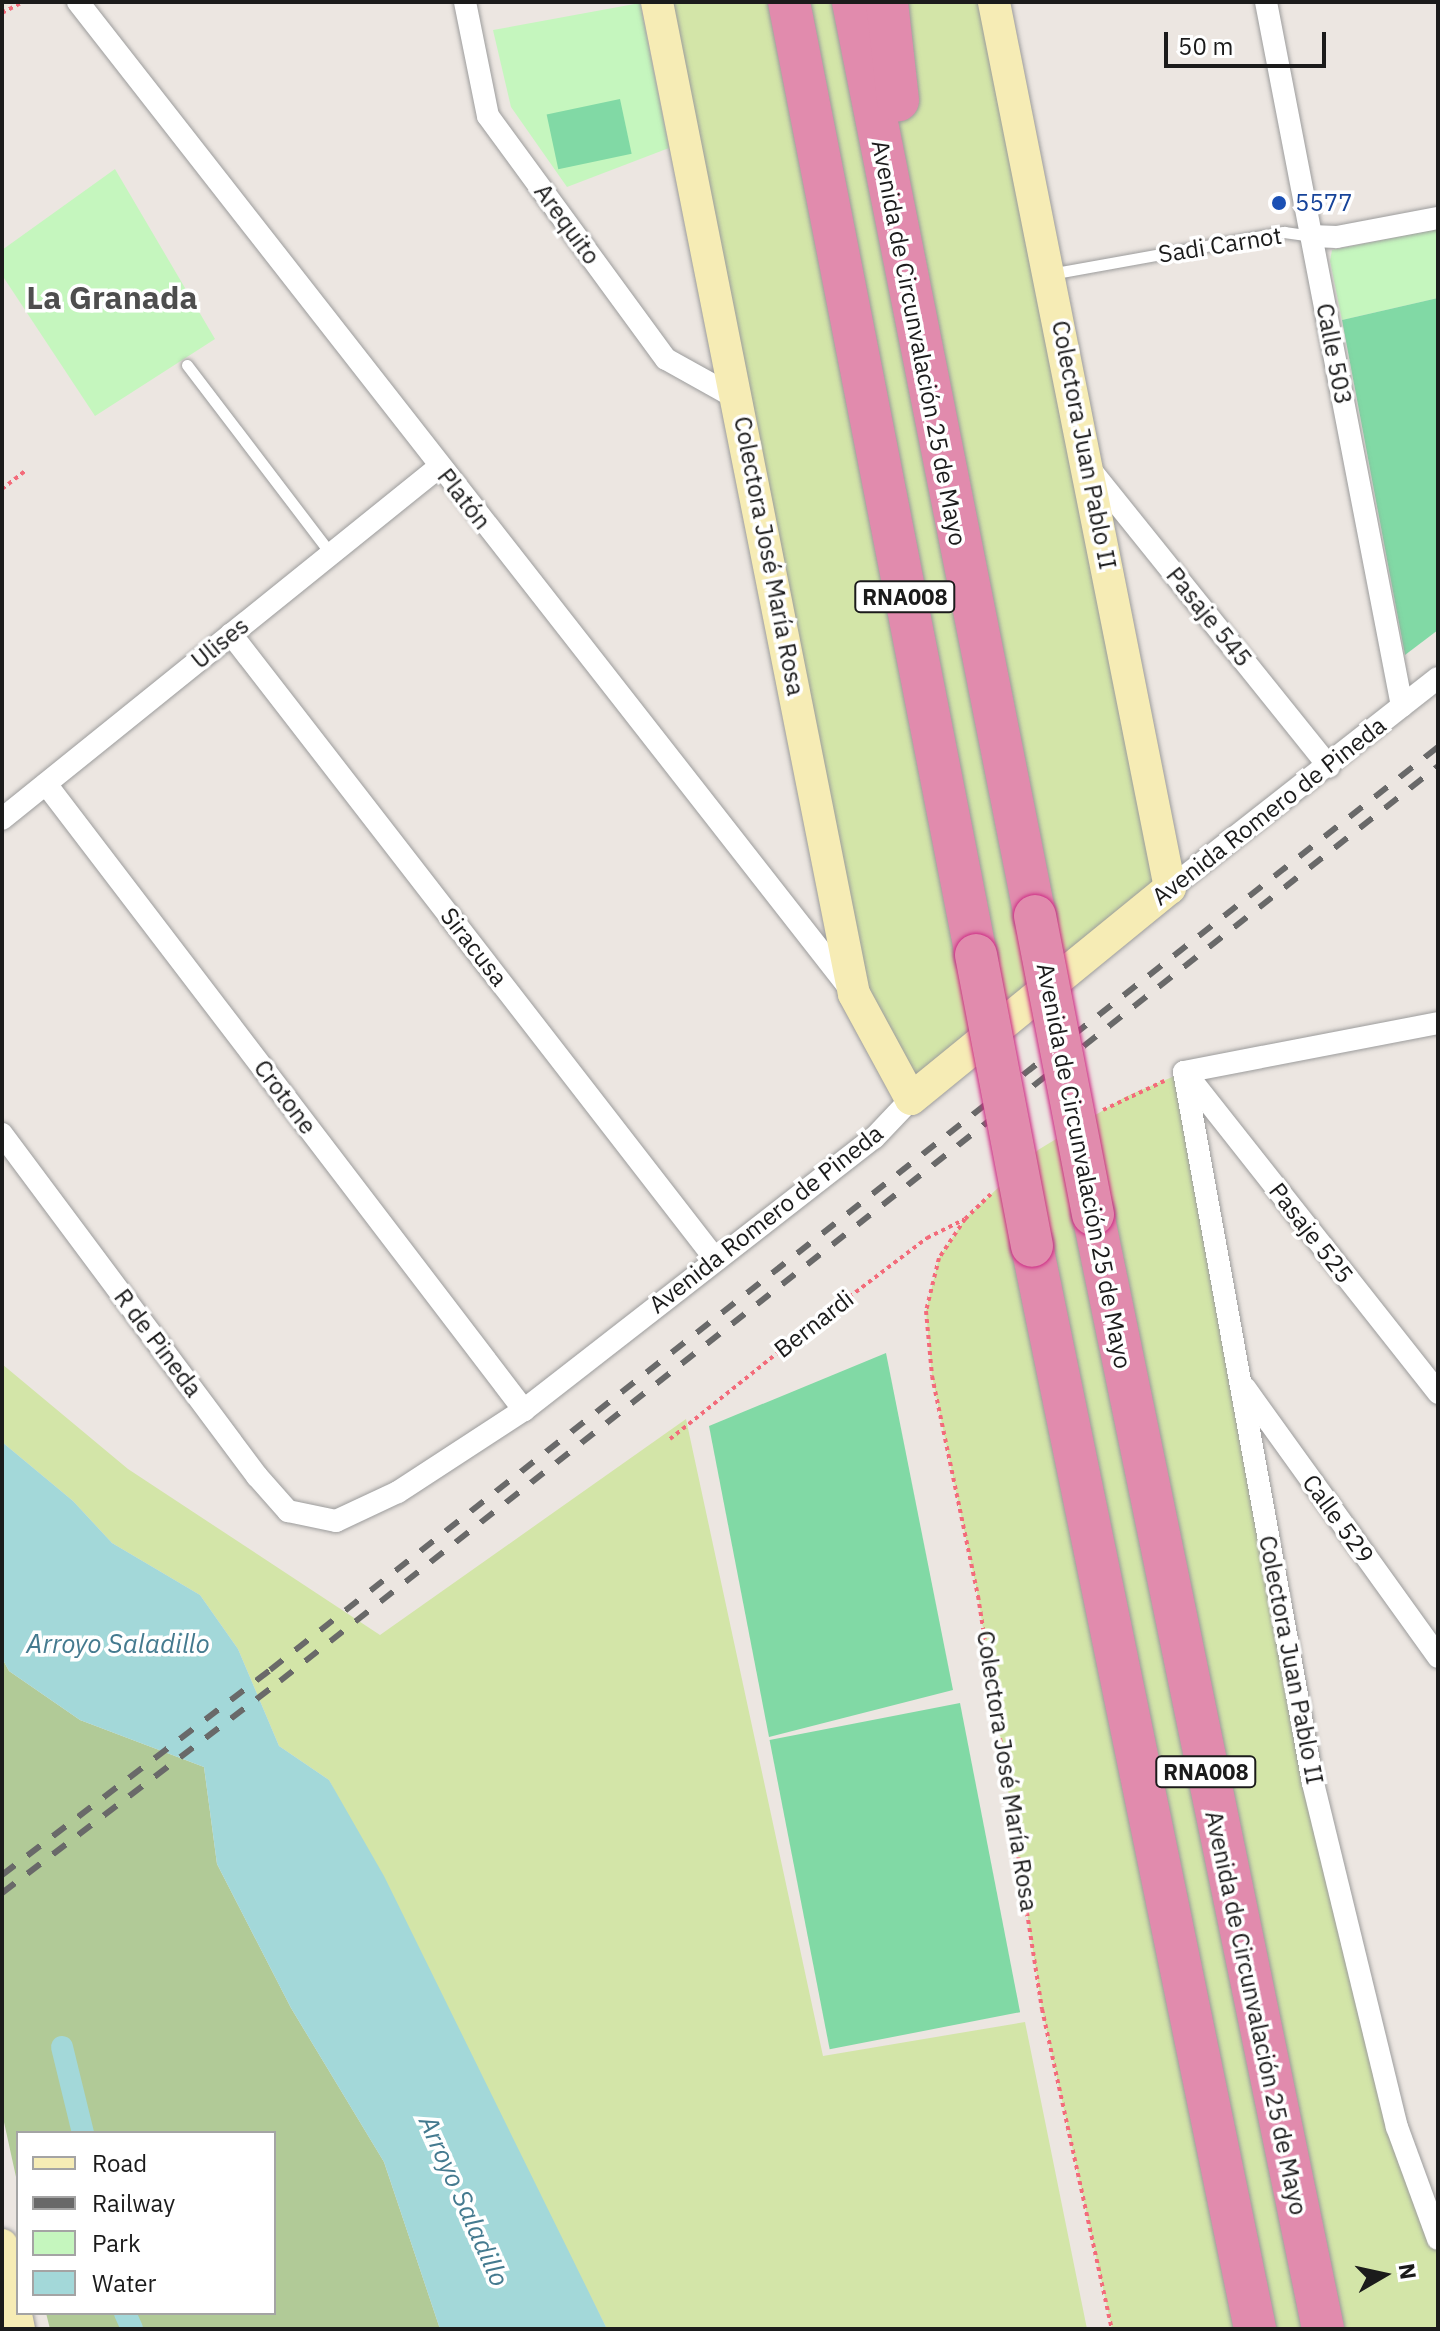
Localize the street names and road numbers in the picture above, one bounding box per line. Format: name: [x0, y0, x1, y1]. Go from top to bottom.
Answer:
street label: Avenida de Circunvalación 25 de Mayo: [866, 138, 972, 548]
street label: Arequito: [528, 178, 606, 270]
street label: Sadi Carnot: [1156, 221, 1284, 269]
street label: Calle 503: [1310, 301, 1358, 407]
street label: Colectora Juan Pablo II: [1046, 318, 1122, 572]
street label: Colectora José María Rosa: [728, 414, 810, 698]
street label: Platón: [431, 463, 497, 535]
street label: Pasaje 545: [1160, 561, 1258, 673]
road number: RNA008: [853, 579, 957, 615]
street label: Ulises: [186, 611, 254, 675]
street label: Avenida Romero de Pineda: [1146, 711, 1392, 911]
street label: Siracusa: [434, 902, 514, 992]
street label: Avenida de Circunvalación 25 de Mayo: [1031, 961, 1137, 1371]
street label: Crotone: [248, 1054, 322, 1140]
street label: Avenida Romero de Pineda: [643, 1119, 889, 1319]
street label: Pasaje 525: [1263, 1177, 1359, 1289]
street label: R de Pineda: [108, 1283, 208, 1403]
street label: Bernardi: [769, 1284, 859, 1364]
street label: Calle 529: [1296, 1469, 1380, 1569]
street label: Colectora Juan Pablo II: [1253, 1533, 1329, 1787]
street label: Colectora José María Rosa: [971, 1629, 1043, 1913]
road number: RNA008: [1154, 1754, 1258, 1790]
street label: Avenida de Circunvalación 25 de Mayo: [1199, 1808, 1313, 2218]

